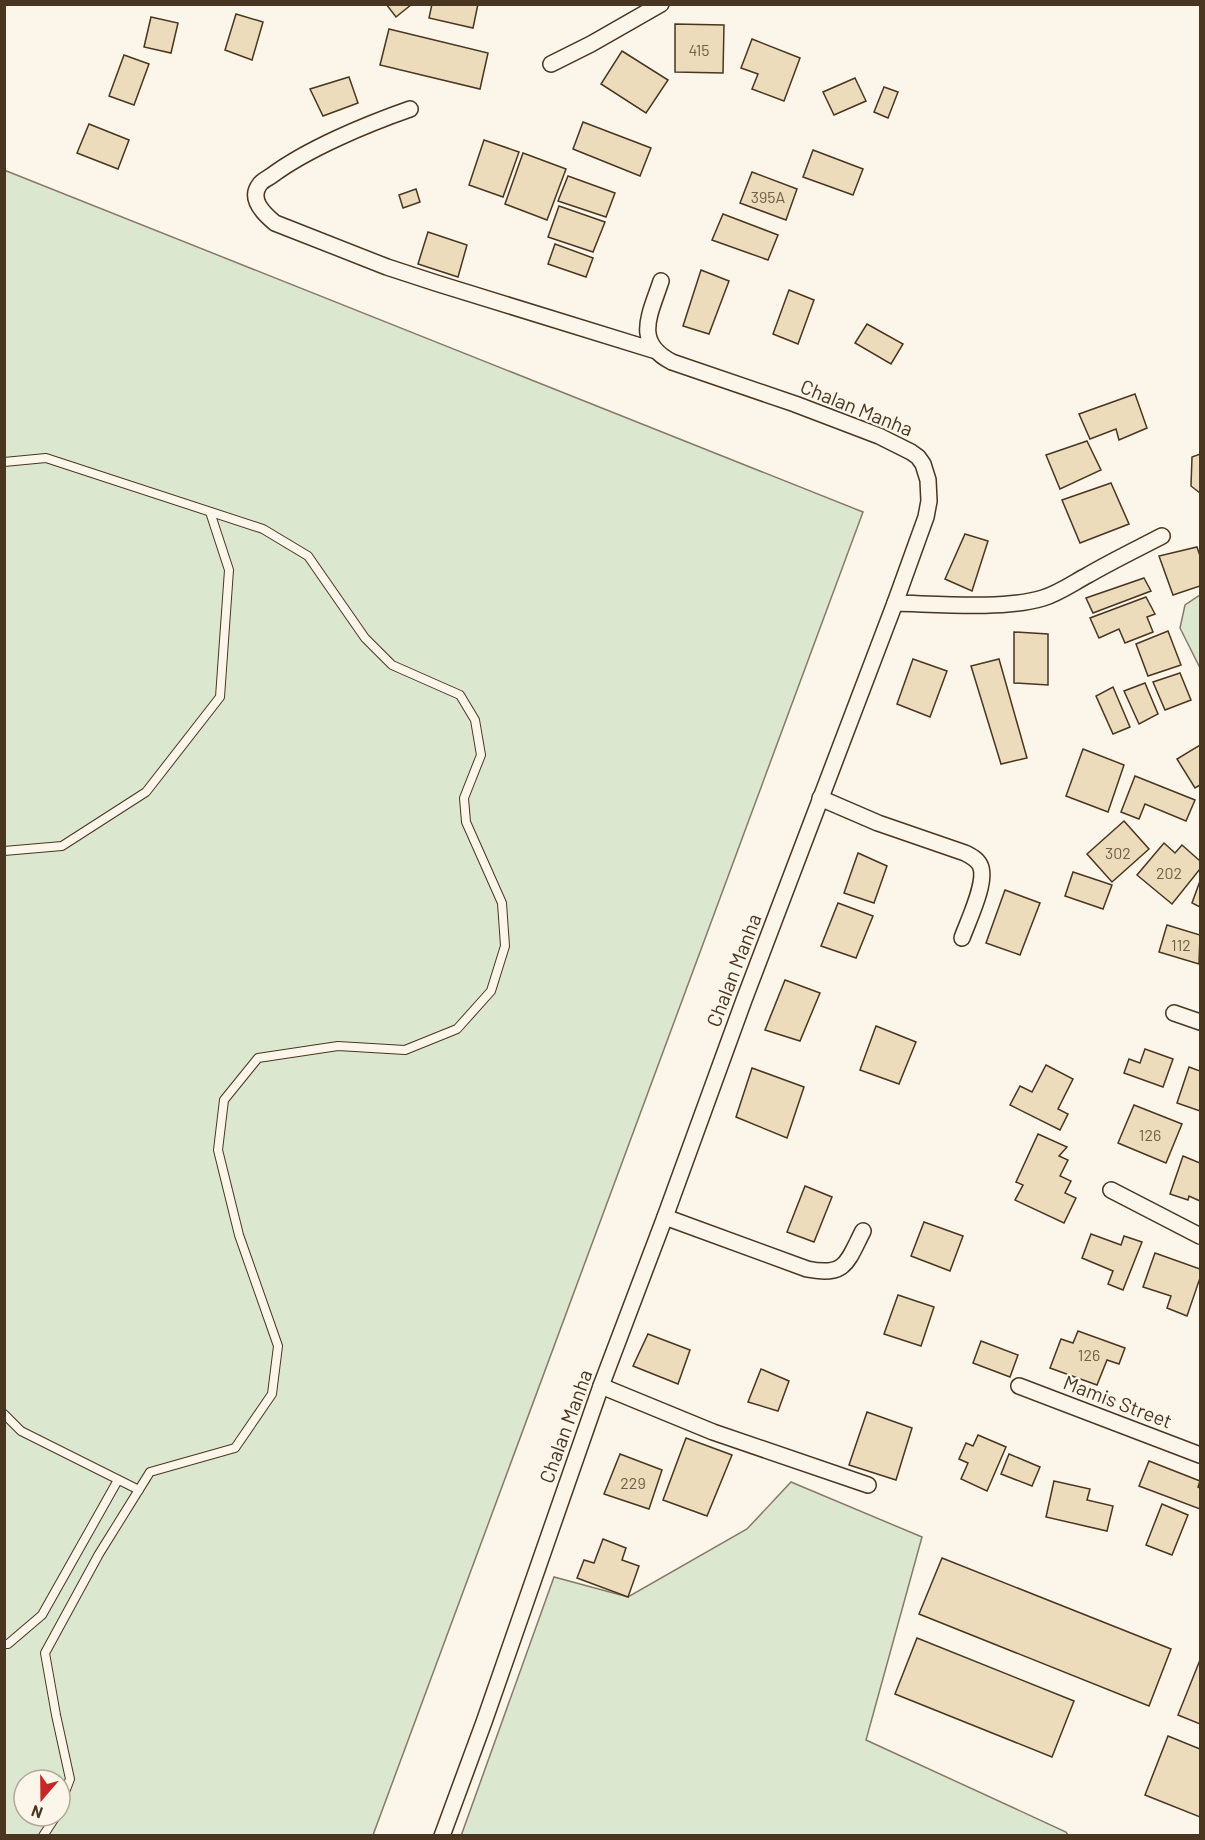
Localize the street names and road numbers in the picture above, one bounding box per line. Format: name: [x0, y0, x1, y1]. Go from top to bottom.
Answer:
street label: Chalan Manha: [797, 374, 917, 440]
street label: Chalan Manha: [700, 910, 766, 1030]
street label: Chalan Manha: [533, 1366, 597, 1486]
street label: Mamis Street: [1060, 1369, 1176, 1433]

